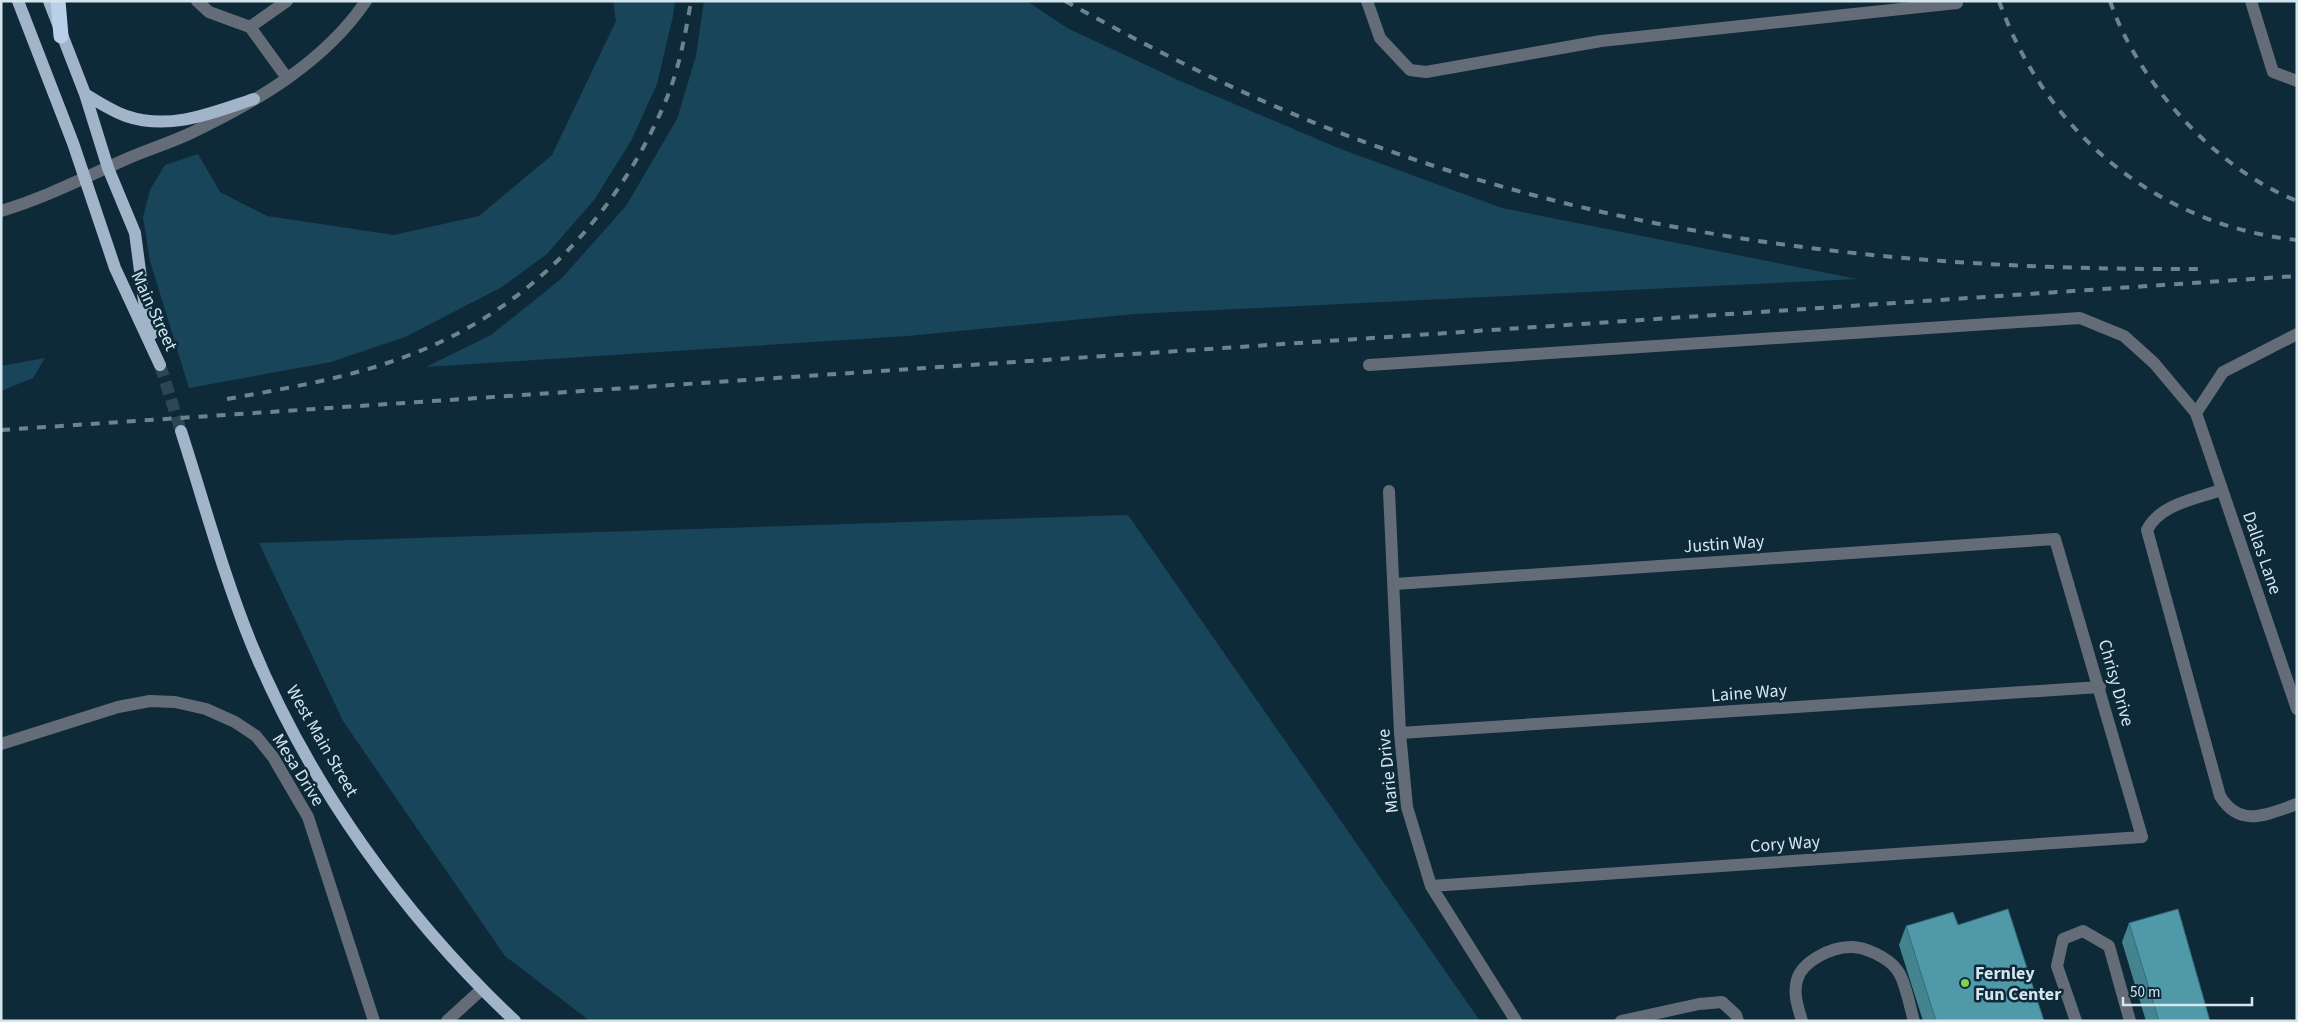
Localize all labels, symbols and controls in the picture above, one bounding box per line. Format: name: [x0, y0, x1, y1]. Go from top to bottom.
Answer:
street label: Main Street: [125, 267, 183, 355]
street label: Dallas Lane: [2236, 508, 2288, 598]
street label: Justin Way: [1683, 529, 1766, 559]
street label: Chrisy Drive: [2092, 637, 2140, 729]
street label: Laine Way: [1710, 678, 1788, 708]
street label: West Main Street: [280, 681, 364, 801]
street label: Marie Drive: [1371, 728, 1405, 814]
street label: Mesa Drive: [266, 729, 330, 811]
street label: Cory Way: [1749, 829, 1821, 859]
place label: Fernley Fun Center: [1975, 961, 2062, 1007]
scale bar: [2123, 974, 2252, 1006]
marker: Fernley Fun Center: [1959, 977, 1971, 989]
text: 50 m: [2130, 982, 2160, 1003]

